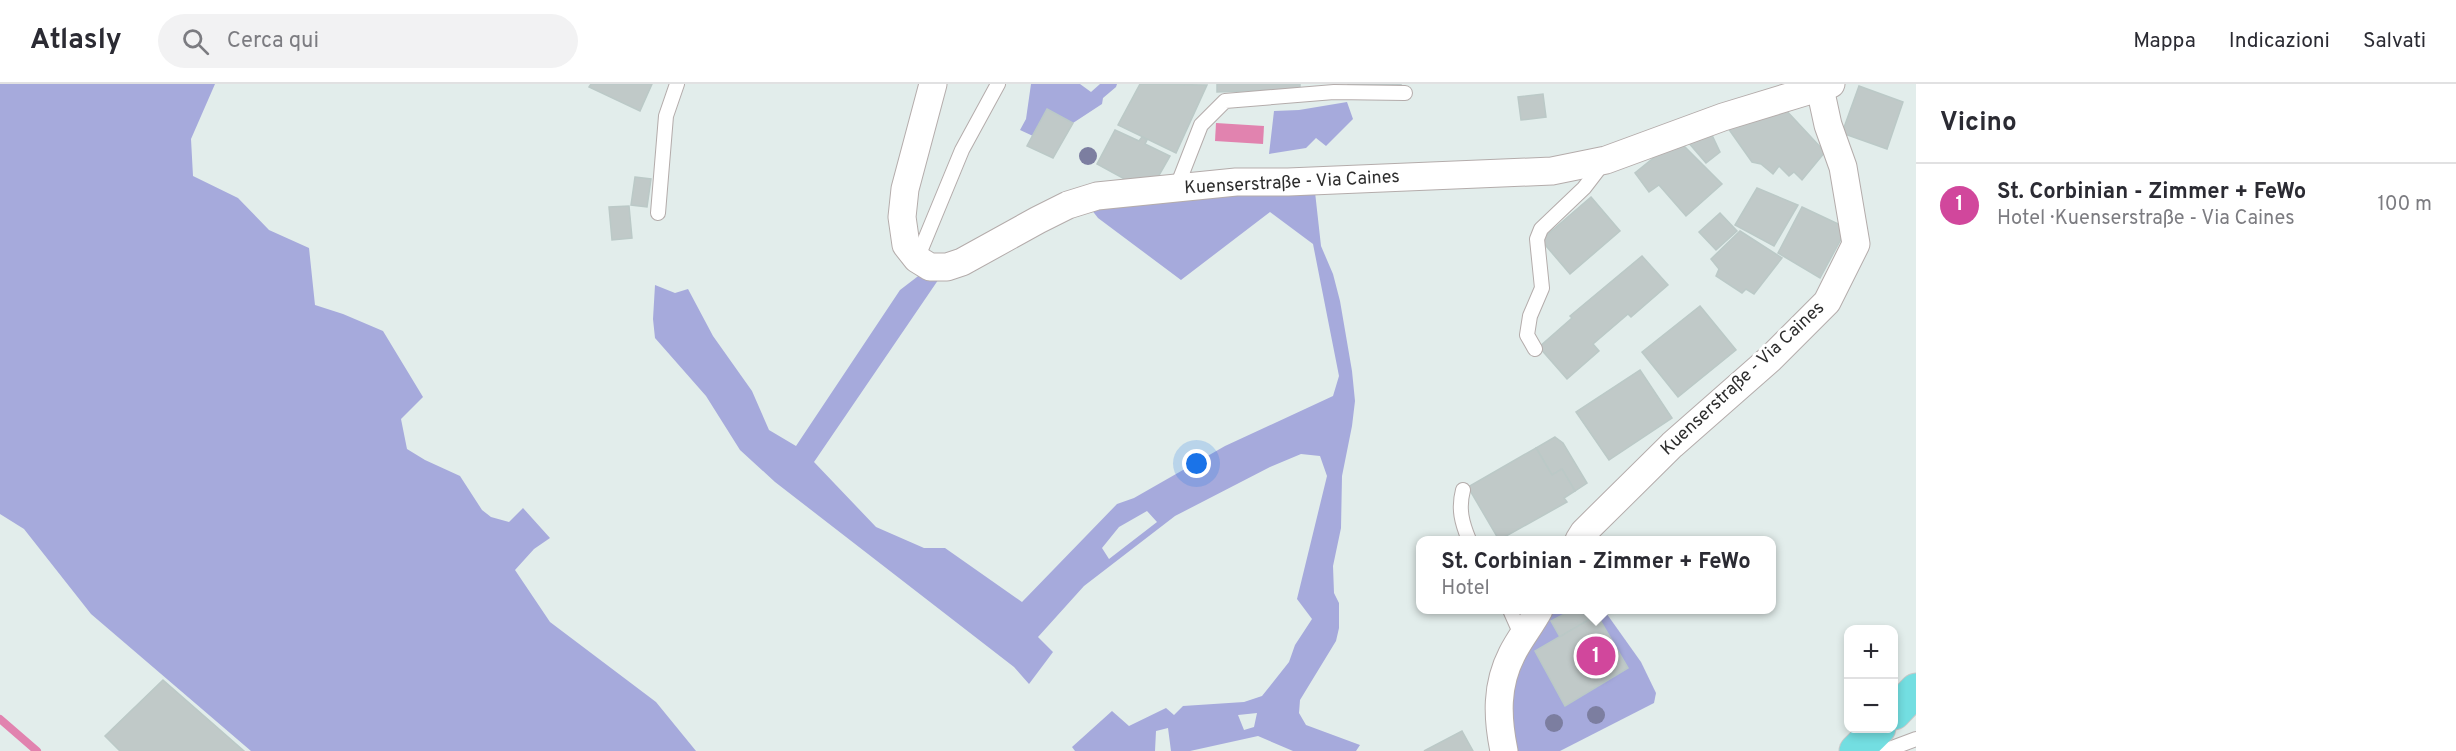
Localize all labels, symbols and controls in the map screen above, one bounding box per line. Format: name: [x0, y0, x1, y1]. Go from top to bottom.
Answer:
search box: [158, 14, 578, 68]
text: Atlasly: [30, 23, 122, 59]
icon: search: [179, 25, 212, 58]
text: Cerca qui: [227, 28, 319, 55]
text: Mappa: [2133, 28, 2196, 55]
text: Indicazioni: [2229, 28, 2330, 55]
text: Salvati: [2363, 28, 2426, 55]
text: Vicino: [1940, 107, 2017, 140]
street label: Kuenserstraße - Via Caines: [1184, 166, 1400, 200]
text: St. Corbinian - Zimmer + FeWo: [1997, 179, 2306, 206]
text: 1: [1956, 192, 1964, 218]
text: 100 m: [2377, 192, 2432, 218]
text: Hotel · Kuenserstraße - Via Caines: [1997, 206, 2295, 232]
street label: Kuenserstraße - Via Caines: [1656, 297, 1830, 461]
your location: [1182, 449, 1211, 478]
popup: [1416, 536, 1776, 614]
text: St. Corbinian - Zimmer + FeWo: [1441, 549, 1751, 576]
text: Hotel: [1441, 576, 1490, 602]
map controls: [1844, 625, 1898, 733]
button: +: [1844, 625, 1898, 679]
pin: 1: [1576, 634, 1616, 678]
button: −: [1844, 679, 1898, 733]

